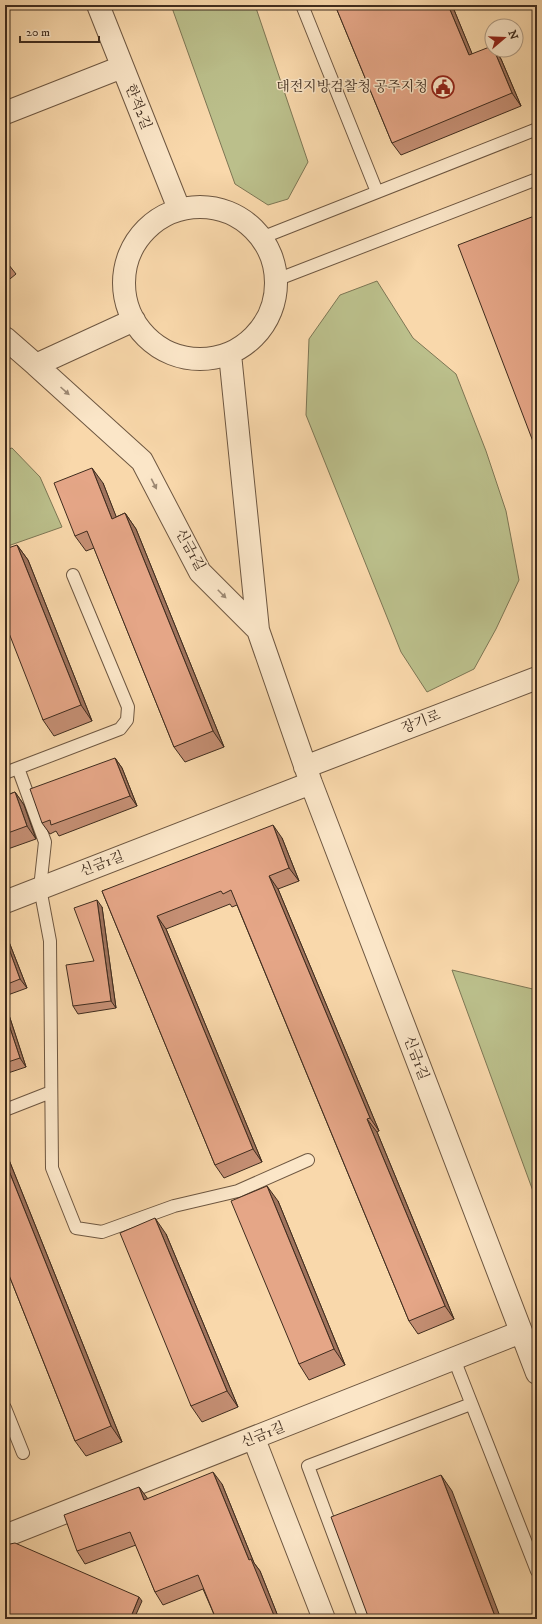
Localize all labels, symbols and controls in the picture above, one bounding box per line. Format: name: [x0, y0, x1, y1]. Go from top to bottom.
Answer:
scale bar: [20, 18, 99, 44]
north arrow: [484, 18, 524, 58]
text: 20 m: [26, 25, 50, 40]
text: N: [504, 29, 521, 42]
public building icon: 대전지방검찰청 공주지청: [430, 74, 456, 100]
place label: 대전지방검찰청 공주지청: [276, 78, 428, 96]
street label: 한적2길: [121, 82, 155, 132]
one-way arrow: [60, 387, 70, 396]
one-way arrow: [151, 478, 158, 490]
street label: 신금1길: [171, 526, 209, 574]
one-way arrow: [217, 589, 227, 599]
street label: 장기로: [399, 706, 444, 738]
street label: 신금1길: [77, 847, 127, 881]
street label: 신금1길: [399, 1033, 433, 1083]
street label: 신금1길: [238, 1418, 288, 1452]

